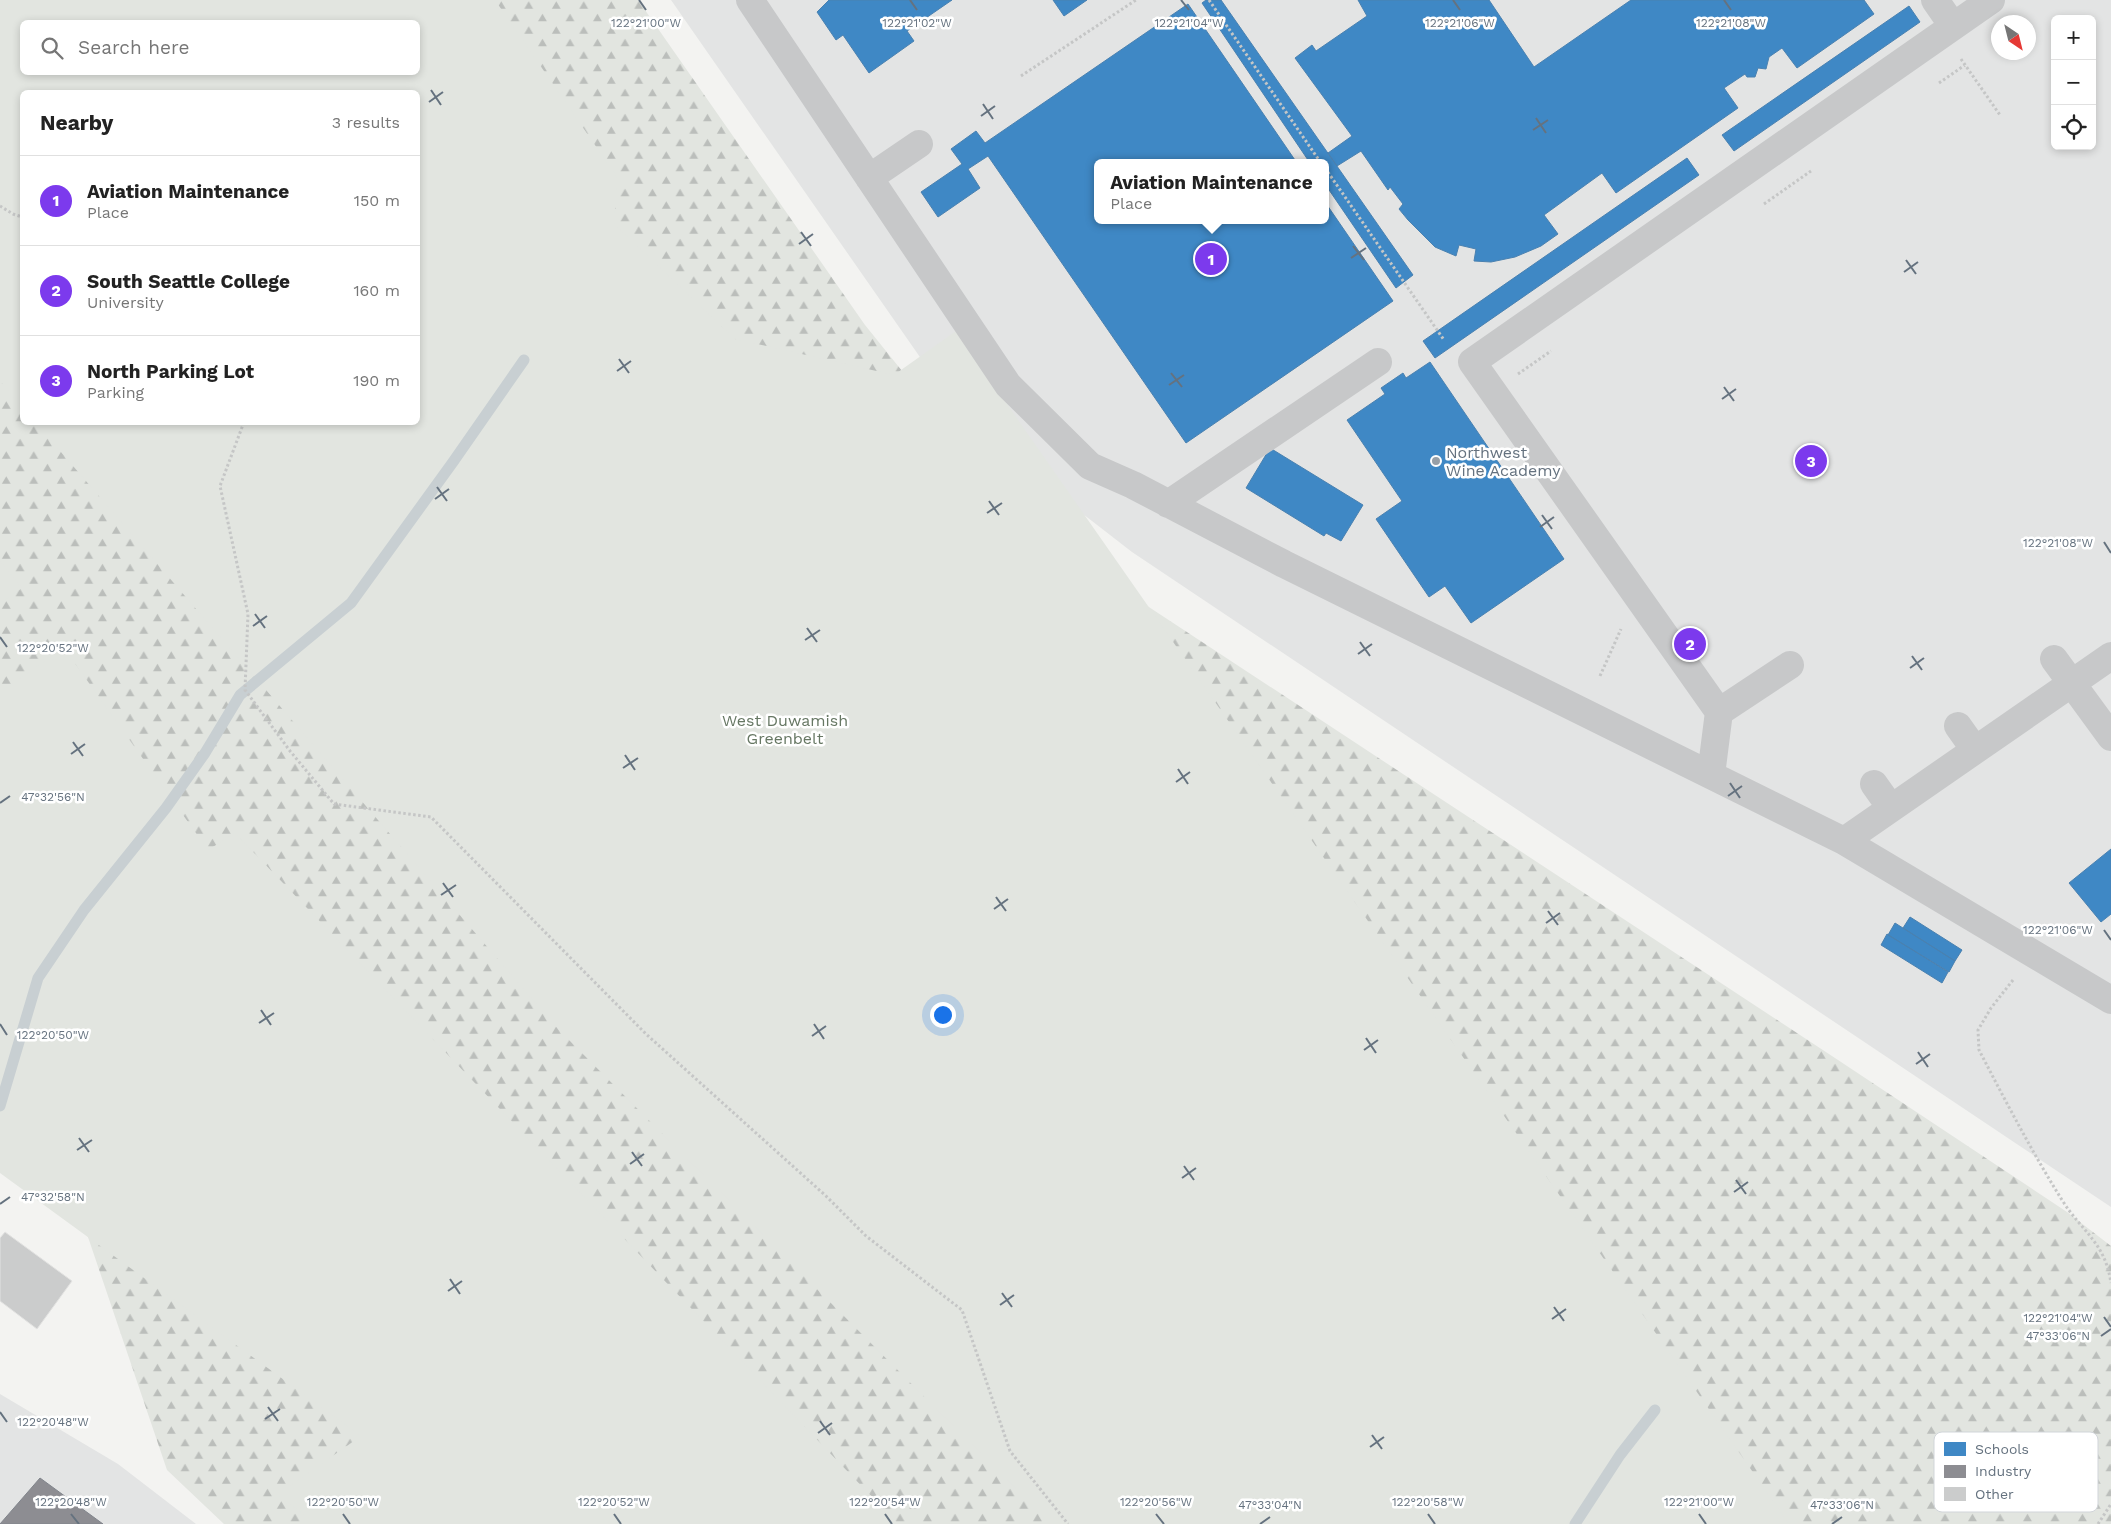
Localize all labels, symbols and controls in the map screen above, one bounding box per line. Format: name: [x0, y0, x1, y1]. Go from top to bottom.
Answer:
north arrow: [1991, 15, 2036, 60]
map controls: [2051, 15, 2096, 150]
button: +: [2051, 15, 2096, 60]
text: 122°21'00"W: [611, 16, 681, 30]
text: 122°21'02"W: [882, 16, 952, 30]
text: 122°21'04"W: [1154, 16, 1224, 30]
text: 122°21'06"W: [1425, 16, 1495, 30]
text: 122°21'08"W: [1696, 16, 1766, 30]
search box: [20, 20, 420, 75]
icon: search: [38, 34, 66, 62]
text: Search here: [78, 36, 189, 59]
button: −: [2051, 60, 2096, 105]
button: locate: [2051, 105, 2096, 150]
text: Nearby: [40, 110, 113, 135]
text: 3 results: [332, 113, 400, 132]
popup: [1094, 159, 1329, 224]
text: Aviation Maintenance: [1110, 171, 1313, 194]
text: Aviation Maintenance: [87, 180, 289, 203]
text: 1: [53, 191, 59, 210]
text: 150 m: [354, 191, 400, 210]
text: Place: [1110, 194, 1152, 213]
text: Place: [87, 203, 129, 222]
pin: 1: [1195, 240, 1227, 278]
text: South Seattle College: [87, 270, 290, 293]
text: 2: [51, 281, 61, 300]
text: 160 m: [353, 281, 400, 300]
text: University: [87, 293, 164, 312]
text: North Parking Lot: [87, 360, 254, 383]
text: 3: [51, 371, 61, 390]
text: 190 m: [353, 371, 400, 390]
text: Parking: [87, 383, 144, 402]
pin: 3: [1795, 442, 1827, 480]
place label: Northwest Wine Academy: [1446, 443, 1561, 480]
marker: Northwest Wine Academy: [1430, 455, 1442, 467]
text: 122°21'08"W: [2023, 536, 2093, 550]
pin: 2: [1674, 625, 1706, 663]
text: 122°20'52"W: [17, 641, 89, 655]
park label: West Duwamish Greenbelt: [722, 711, 848, 748]
text: 47°32'56"N: [21, 790, 85, 804]
text: 122°21'06"W: [2023, 923, 2093, 937]
your location: [930, 1002, 956, 1028]
text: 122°20'50"W: [17, 1028, 90, 1042]
text: 47°32'58"N: [21, 1190, 85, 1204]
text: 122°21'04"W: [2023, 1311, 2093, 1325]
text: 47°33'06"N: [2026, 1329, 2090, 1343]
text: 122°20'48"W: [17, 1415, 89, 1429]
legend: [1934, 1432, 2098, 1512]
text: Schools: [1975, 1441, 2029, 1457]
text: Industry: [1975, 1463, 2032, 1479]
text: Other: [1975, 1486, 2014, 1502]
text: 122°20'48"W: [35, 1495, 107, 1509]
text: 122°20'50"W: [307, 1495, 380, 1509]
text: 122°20'52"W: [578, 1495, 650, 1509]
text: 122°20'54"W: [849, 1495, 921, 1509]
text: 122°20'56"W: [1120, 1495, 1193, 1509]
text: 122°20'58"W: [1392, 1495, 1465, 1509]
text: 122°21'00"W: [1664, 1495, 1734, 1509]
text: 47°33'04"N: [1238, 1498, 1302, 1512]
text: 47°33'06"N: [1810, 1498, 1874, 1512]

